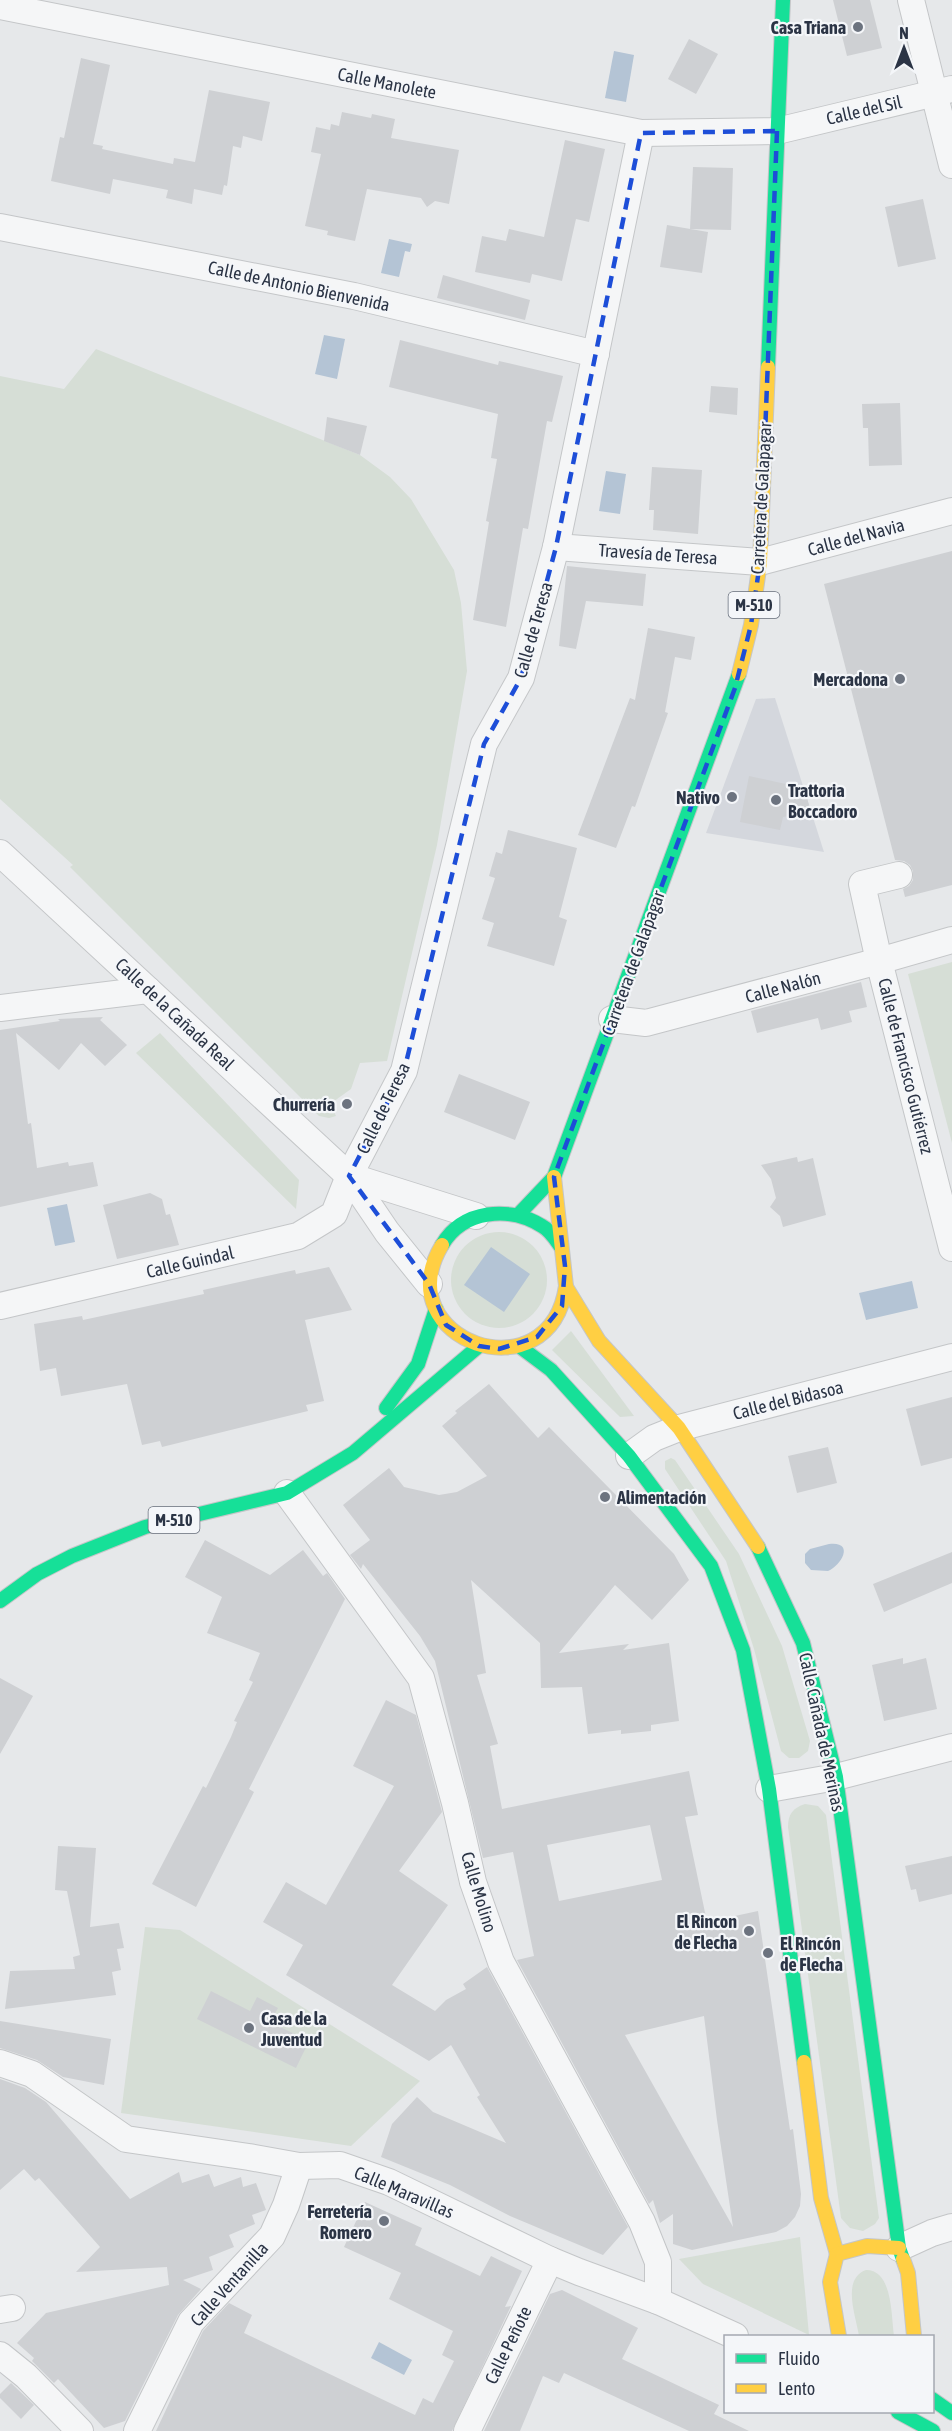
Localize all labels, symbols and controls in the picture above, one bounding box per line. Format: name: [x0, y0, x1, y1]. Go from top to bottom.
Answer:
place label: Casa Triana: [771, 17, 846, 38]
north arrow: [874, 18, 934, 78]
marker: Casa Triana: [851, 20, 865, 34]
text: N: [899, 24, 909, 42]
street label: Calle Manolete: [336, 63, 438, 103]
street label: Calle del Sil: [824, 91, 904, 129]
street label: Calle de Antonio Bienvenida: [206, 256, 392, 316]
street label: Carretera de Galapagar: [747, 421, 776, 575]
street label: Calle del Navia: [805, 514, 907, 560]
street label: Travesía de Teresa: [598, 539, 718, 569]
street label: Calle de Teresa: [509, 580, 557, 680]
road number: M-510: [728, 592, 780, 618]
place label: Mercadona: [813, 669, 888, 690]
marker: Mercadona: [893, 672, 907, 686]
place label: Trattoria Boccadoro: [788, 780, 857, 822]
place label: Nativo: [676, 787, 720, 808]
marker: Nativo: [725, 790, 739, 804]
marker: Trattoria Boccadoro: [769, 793, 783, 807]
street label: Carretera de Galapagar: [597, 887, 669, 1038]
street label: Calle de la Cañada Real: [111, 954, 239, 1075]
street label: Calle Nalón: [743, 967, 823, 1007]
street label: Calle de Francisco Gutiérrez: [874, 976, 938, 1157]
street label: Calle de Teresa: [352, 1059, 414, 1157]
place label: Churrería: [273, 1094, 335, 1115]
marker: Churrería: [340, 1097, 354, 1111]
street label: Calle Guindal: [144, 1242, 236, 1282]
street label: Calle del Bidasoa: [731, 1376, 845, 1424]
place label: Alimentación: [616, 1487, 706, 1508]
marker: Alimentación: [598, 1490, 612, 1504]
road number: M-510: [148, 1507, 200, 1533]
street label: Calle Cañada de Merinas: [795, 1651, 849, 1813]
street label: Calle Molino: [457, 1849, 501, 1935]
place label: El Rincon de Flecha: [674, 1911, 737, 1953]
marker: El Rincon de Flecha: [742, 1924, 756, 1938]
place label: El Rincón de Flecha: [780, 1933, 843, 1975]
marker: El Rincón de Flecha: [761, 1946, 775, 1960]
place label: Casa de la Juventud: [260, 2008, 327, 2050]
marker: Casa de la Juventud: [242, 2021, 256, 2035]
street label: Calle Maravillas: [351, 2162, 457, 2222]
place label: Ferretería Romero: [307, 2201, 372, 2243]
marker: Ferretería Romero: [377, 2214, 391, 2228]
street label: Calle Ventanilla: [186, 2238, 272, 2330]
street label: Calle Peñote: [480, 2303, 536, 2387]
legend: [724, 2335, 934, 2413]
text: Fluido: [778, 2348, 820, 2369]
text: Lento: [778, 2378, 815, 2399]

